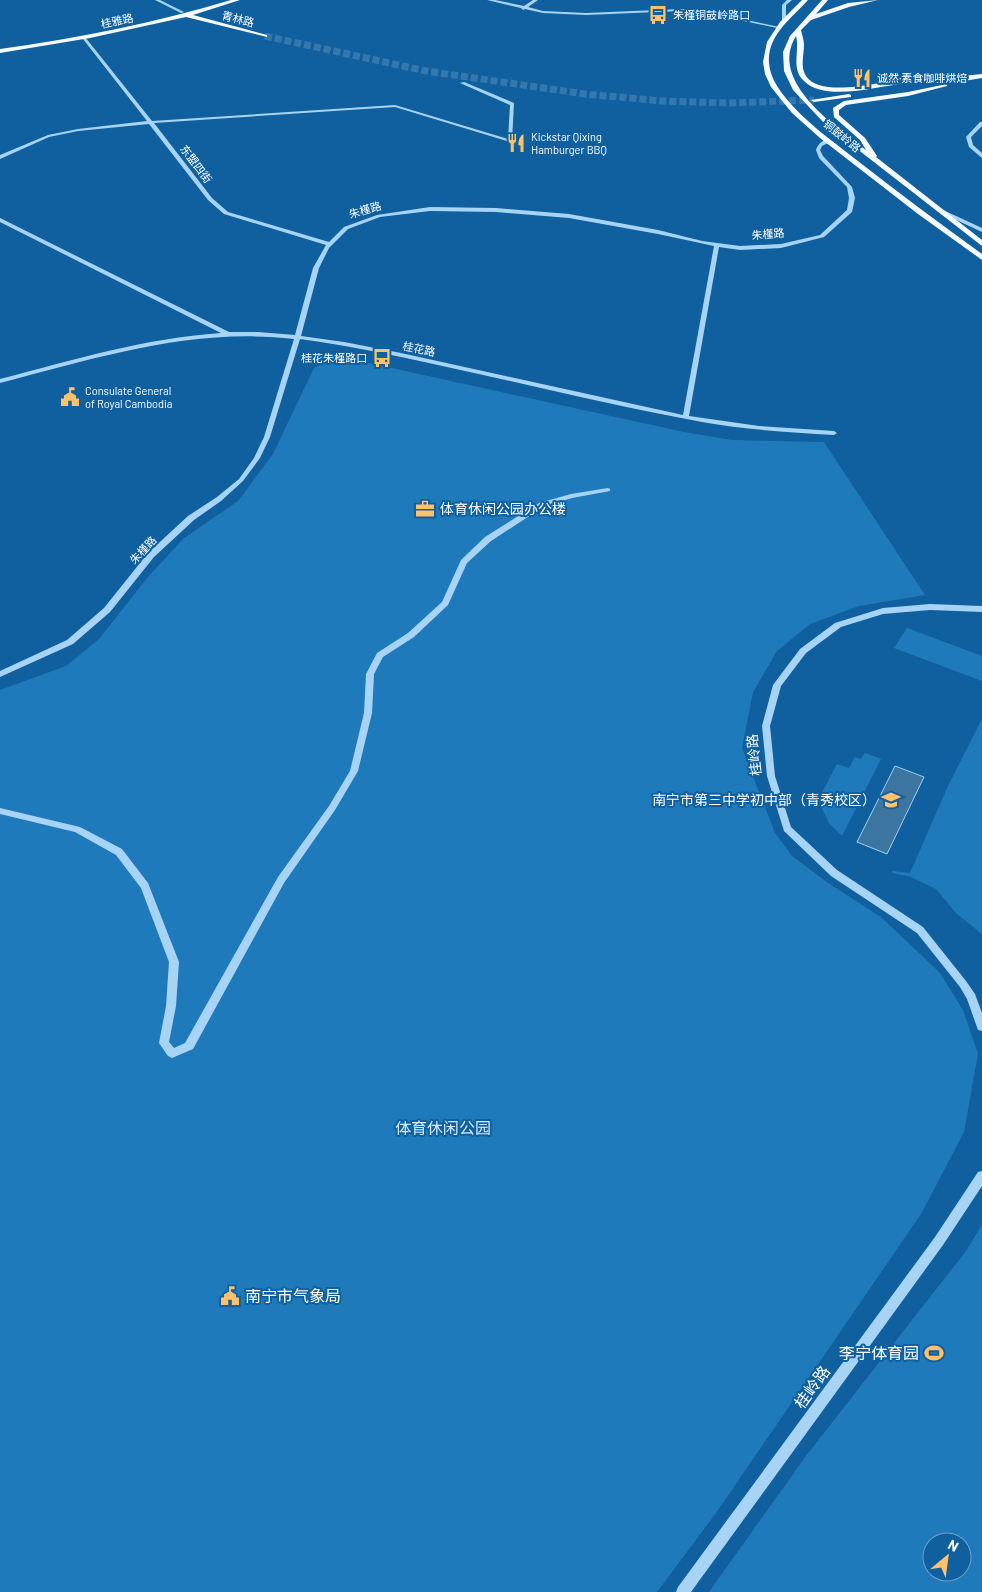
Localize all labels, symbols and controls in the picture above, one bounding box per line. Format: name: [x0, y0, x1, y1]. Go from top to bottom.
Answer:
bus stop icon: 朱槿铜鼓岭路口: [647, 4, 669, 26]
street label: 青林路: [221, 8, 256, 29]
place label: 朱槿铜鼓岭路口: [673, 8, 750, 21]
street label: 桂雅路: [99, 11, 134, 30]
restaurant icon: 诚然·素食咖啡烘焙: [851, 67, 873, 89]
place label: 诚然·素食咖啡烘焙: [877, 71, 967, 84]
street label: 铜鼓岭路: [821, 117, 864, 155]
place label: Kickstar Qixing Hamburger BBQ: [531, 130, 607, 156]
restaurant icon: Kickstar Qixing Hamburger BBQ: [505, 132, 527, 154]
street label: 东盟四街: [178, 142, 215, 185]
street label: 朱槿路: [347, 199, 383, 220]
street label: 朱槿路: [751, 226, 785, 241]
street label: 桂花路: [402, 339, 437, 358]
bus stop icon: 桂花朱槿路口: [371, 347, 393, 369]
place label: 桂花朱槿路口: [301, 351, 367, 364]
place label: Consulate General of Royal Cambodia: [85, 384, 172, 410]
public building icon: Consulate General of Royal Cambodia: [59, 386, 81, 408]
office icon: 体育休闲公园办公楼: [414, 498, 436, 520]
place label: 体育休闲公园办公楼: [440, 500, 566, 517]
street label: 朱槿路: [127, 533, 159, 566]
street label: 桂岭路: [743, 733, 764, 777]
school or university icon: 南宁市第三中学初中部（青秀校区）: [880, 789, 902, 811]
place label: 南宁市第三中学初中部（青秀校区）: [652, 791, 876, 808]
park label: 体育休闲公园: [395, 1118, 491, 1137]
public building icon: 南宁市气象局: [219, 1285, 241, 1307]
place label: 南宁市气象局: [245, 1286, 341, 1305]
sports icon: 李宁体育园: [923, 1342, 945, 1364]
place label: 李宁体育园: [839, 1343, 919, 1362]
street label: 桂岭路: [790, 1362, 833, 1412]
north arrow: [922, 1532, 972, 1582]
text: N: [945, 1536, 962, 1555]

